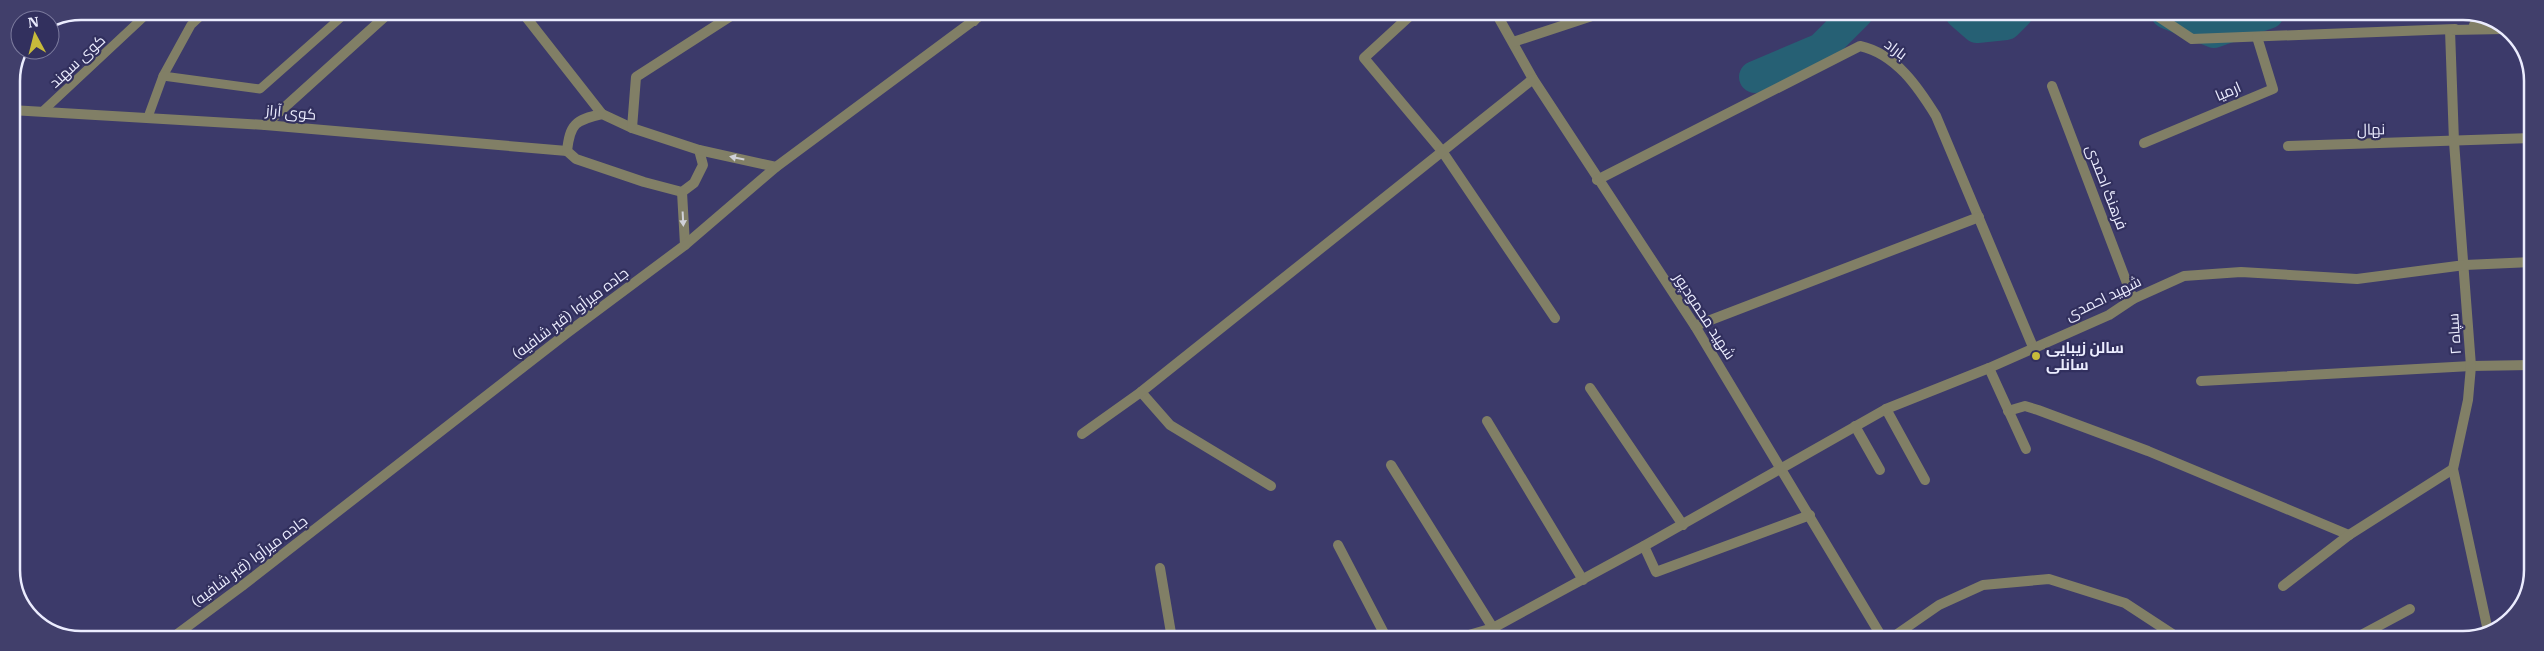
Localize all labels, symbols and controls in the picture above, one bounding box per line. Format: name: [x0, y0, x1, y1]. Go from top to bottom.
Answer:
north arrow: [10, 10, 60, 60]
text: N: [27, 12, 40, 32]
street label: کوی سهند: [45, 30, 110, 92]
street label: باراد: [1881, 34, 1911, 64]
street label: ارمیا: [2212, 77, 2244, 105]
street label: کوی آراز: [264, 100, 317, 125]
street label: نهال: [2357, 119, 2385, 140]
street label: فرهنگ احمدی: [2081, 142, 2132, 233]
one-way arrow: [730, 154, 745, 162]
one-way arrow: [680, 211, 688, 227]
street label: جاده میرآوا (قبر شافیه): [508, 263, 632, 363]
street label: شهید محمودپور: [1669, 268, 1740, 363]
street label: شهید احمدی: [2062, 271, 2145, 325]
street label: سپاه ۲: [2443, 313, 2466, 355]
place label: سالن زیبایی سانلی: [2046, 338, 2124, 374]
marker: سالن زیبایی سانلی: [2030, 350, 2042, 362]
street label: جاده میرآوا (قبر شافیه): [187, 511, 311, 611]

